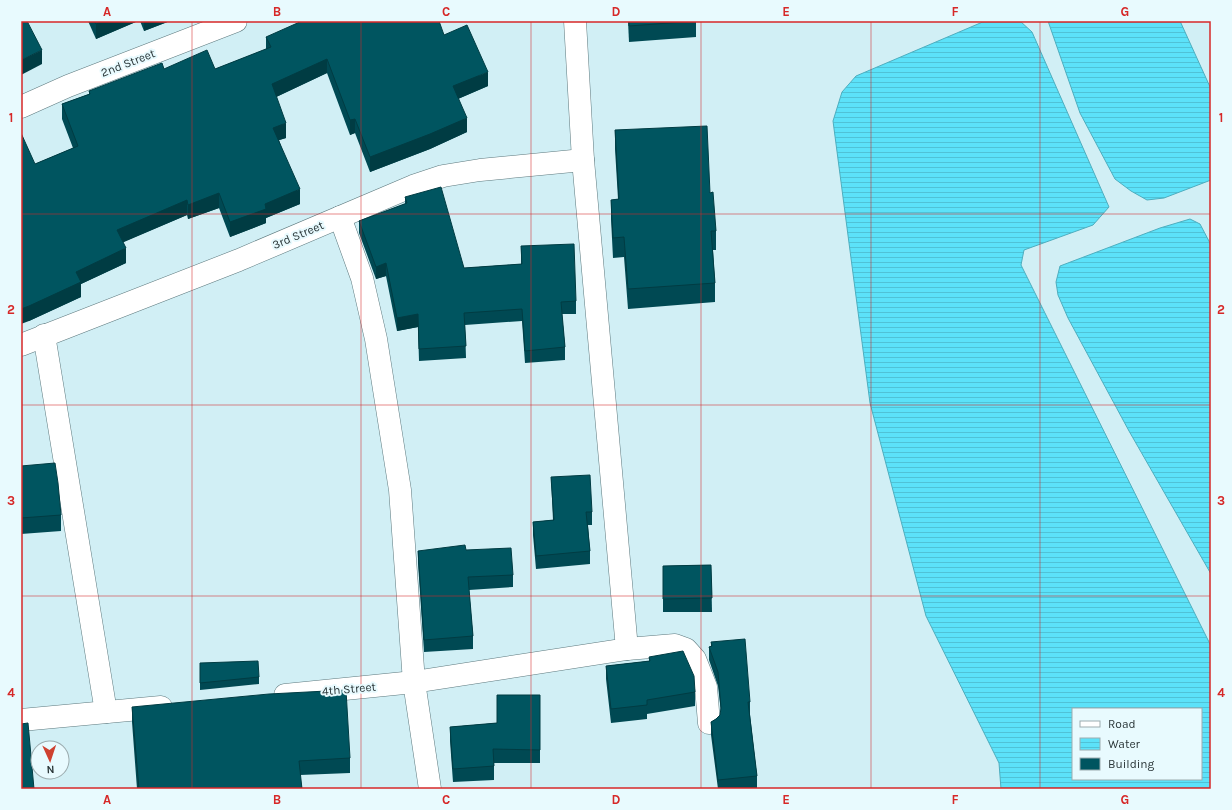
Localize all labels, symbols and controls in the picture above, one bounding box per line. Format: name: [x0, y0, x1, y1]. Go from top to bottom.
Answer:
text: A: [103, 4, 111, 19]
text: B: [273, 4, 281, 19]
text: C: [442, 4, 450, 19]
text: D: [612, 4, 621, 19]
text: E: [782, 4, 790, 19]
text: F: [951, 4, 959, 19]
text: G: [1121, 4, 1129, 19]
street label: 2nd Street: [99, 46, 158, 80]
text: 1: [9, 110, 13, 125]
text: 1: [1219, 110, 1223, 125]
street label: 3rd Street: [270, 218, 326, 252]
text: 2: [7, 302, 15, 317]
text: 2: [1217, 302, 1225, 317]
text: 3: [7, 493, 15, 508]
text: 3: [1217, 493, 1225, 508]
street label: 4th Street: [321, 680, 377, 698]
text: 4: [7, 685, 15, 700]
text: 4: [1217, 685, 1225, 700]
legend: [1072, 708, 1202, 780]
text: Road: [1108, 717, 1136, 731]
text: Water: [1108, 737, 1141, 751]
north arrow: [30, 740, 70, 780]
text: Building: [1108, 757, 1155, 771]
text: N: [46, 763, 55, 776]
text: A: [103, 792, 111, 807]
text: B: [273, 792, 281, 807]
text: C: [442, 792, 450, 807]
text: D: [612, 792, 621, 807]
text: E: [782, 792, 790, 807]
text: F: [951, 792, 959, 807]
text: G: [1121, 792, 1129, 807]

